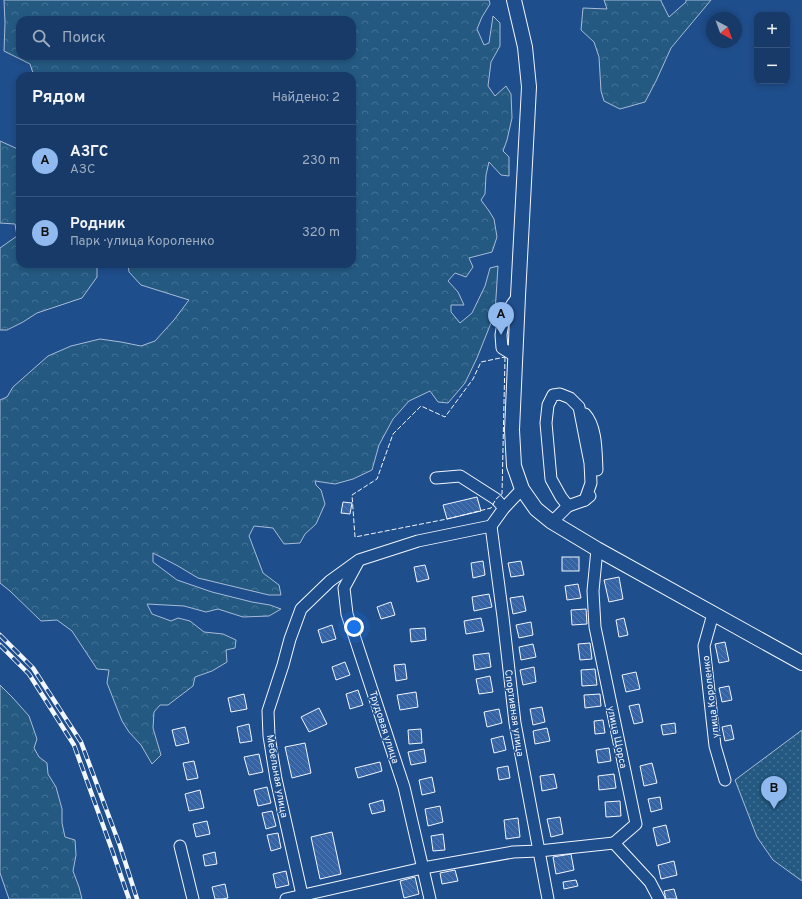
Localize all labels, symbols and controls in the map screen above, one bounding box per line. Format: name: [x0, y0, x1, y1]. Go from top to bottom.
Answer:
north arrow: [706, 12, 742, 48]
map controls: [754, 12, 790, 84]
button: +: [754, 12, 790, 48]
search box: [16, 16, 356, 60]
icon: search: [30, 27, 52, 49]
text: Поиск: [62, 29, 106, 48]
button: −: [754, 48, 790, 84]
text: Рядом: [32, 87, 85, 109]
text: Найдено: 2: [272, 90, 340, 106]
text: АЗГС: [70, 143, 108, 162]
text: A: [40, 153, 50, 169]
text: 230 m: [302, 153, 340, 169]
text: АЗС: [70, 162, 95, 178]
text: Родник: [70, 215, 126, 234]
text: B: [41, 225, 49, 241]
text: 320 m: [302, 225, 340, 241]
text: Парк · улица Короленко: [70, 234, 215, 250]
pin: A: [488, 302, 514, 335]
your location: [344, 617, 364, 637]
street label: улица Короленко: [700, 654, 723, 739]
street label: Спортивная улица: [501, 669, 526, 758]
street label: Трудовая улица: [366, 689, 401, 765]
street label: улица Щорса: [604, 705, 630, 770]
street label: Мебельная улица: [263, 734, 290, 819]
pin: B: [761, 776, 787, 809]

